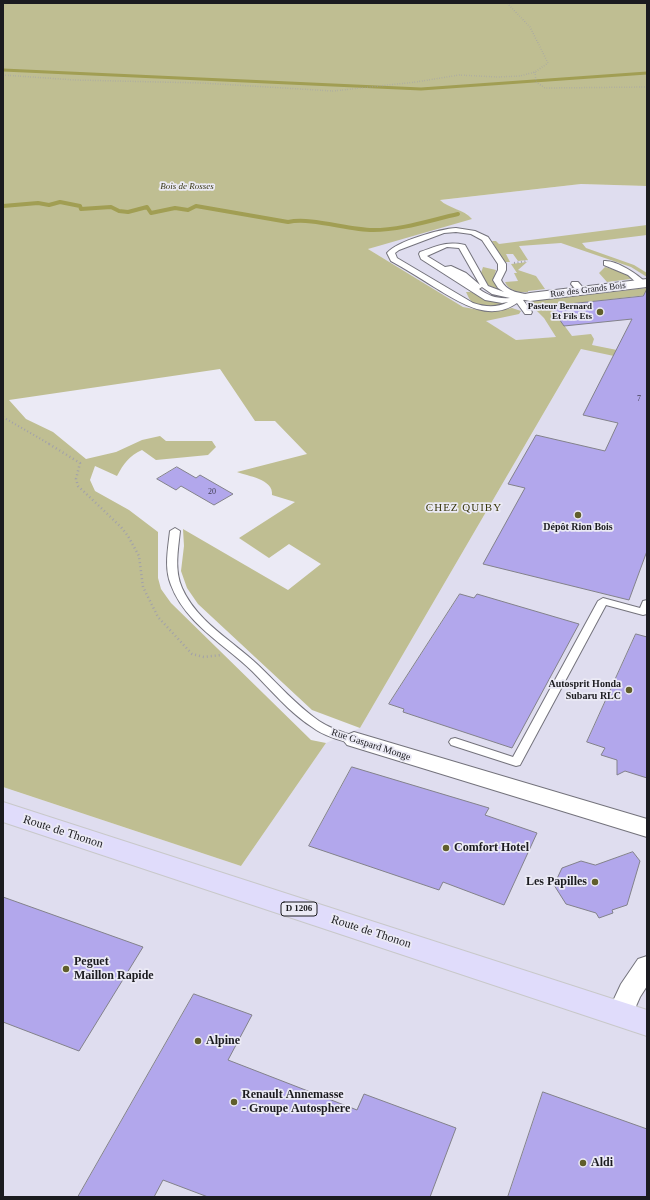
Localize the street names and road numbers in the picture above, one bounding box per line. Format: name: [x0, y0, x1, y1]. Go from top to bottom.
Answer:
street label: Rue des Grands Bois: [550, 280, 626, 300]
street label: Rue Gaspard Monge: [330, 727, 412, 763]
street label: Route de Thonon: [21, 812, 105, 852]
road number: D 1206: [281, 902, 317, 916]
street label: Route de Thonon: [329, 912, 413, 952]

